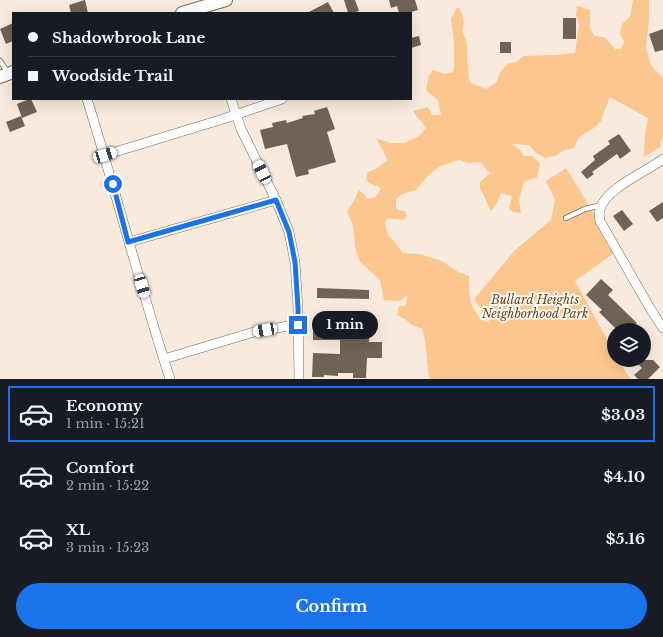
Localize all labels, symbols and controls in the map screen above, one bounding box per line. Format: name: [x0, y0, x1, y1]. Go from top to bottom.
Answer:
text: Shadowbrook Lane: [52, 28, 205, 47]
text: Woodside Trail: [52, 66, 173, 85]
car: [92, 146, 118, 164]
car: [251, 159, 273, 185]
route start: [104, 175, 122, 193]
car: [133, 273, 151, 299]
park label: Bullard Heights Neighborhood Park: [481, 292, 588, 321]
callout: 1 min: [312, 311, 378, 339]
route end: [289, 316, 307, 334]
text: 1 min: [326, 316, 364, 333]
car: [252, 322, 278, 338]
map controls: [607, 323, 651, 367]
button: layers: [607, 323, 651, 367]
icon: car: [18, 396, 54, 432]
text: Economy: [66, 396, 143, 415]
text: $3.03: [601, 405, 645, 424]
text: 1 min · 15:21: [66, 415, 145, 432]
icon: car: [18, 458, 54, 494]
text: Comfort: [66, 458, 134, 477]
text: $4.10: [604, 467, 645, 486]
text: 2 min · 15:22: [66, 477, 149, 494]
icon: car: [18, 520, 54, 556]
text: XL: [66, 520, 90, 539]
text: $5.16: [606, 529, 645, 548]
text: 3 min · 15:23: [66, 539, 149, 556]
button: Confirm: [16, 583, 647, 629]

